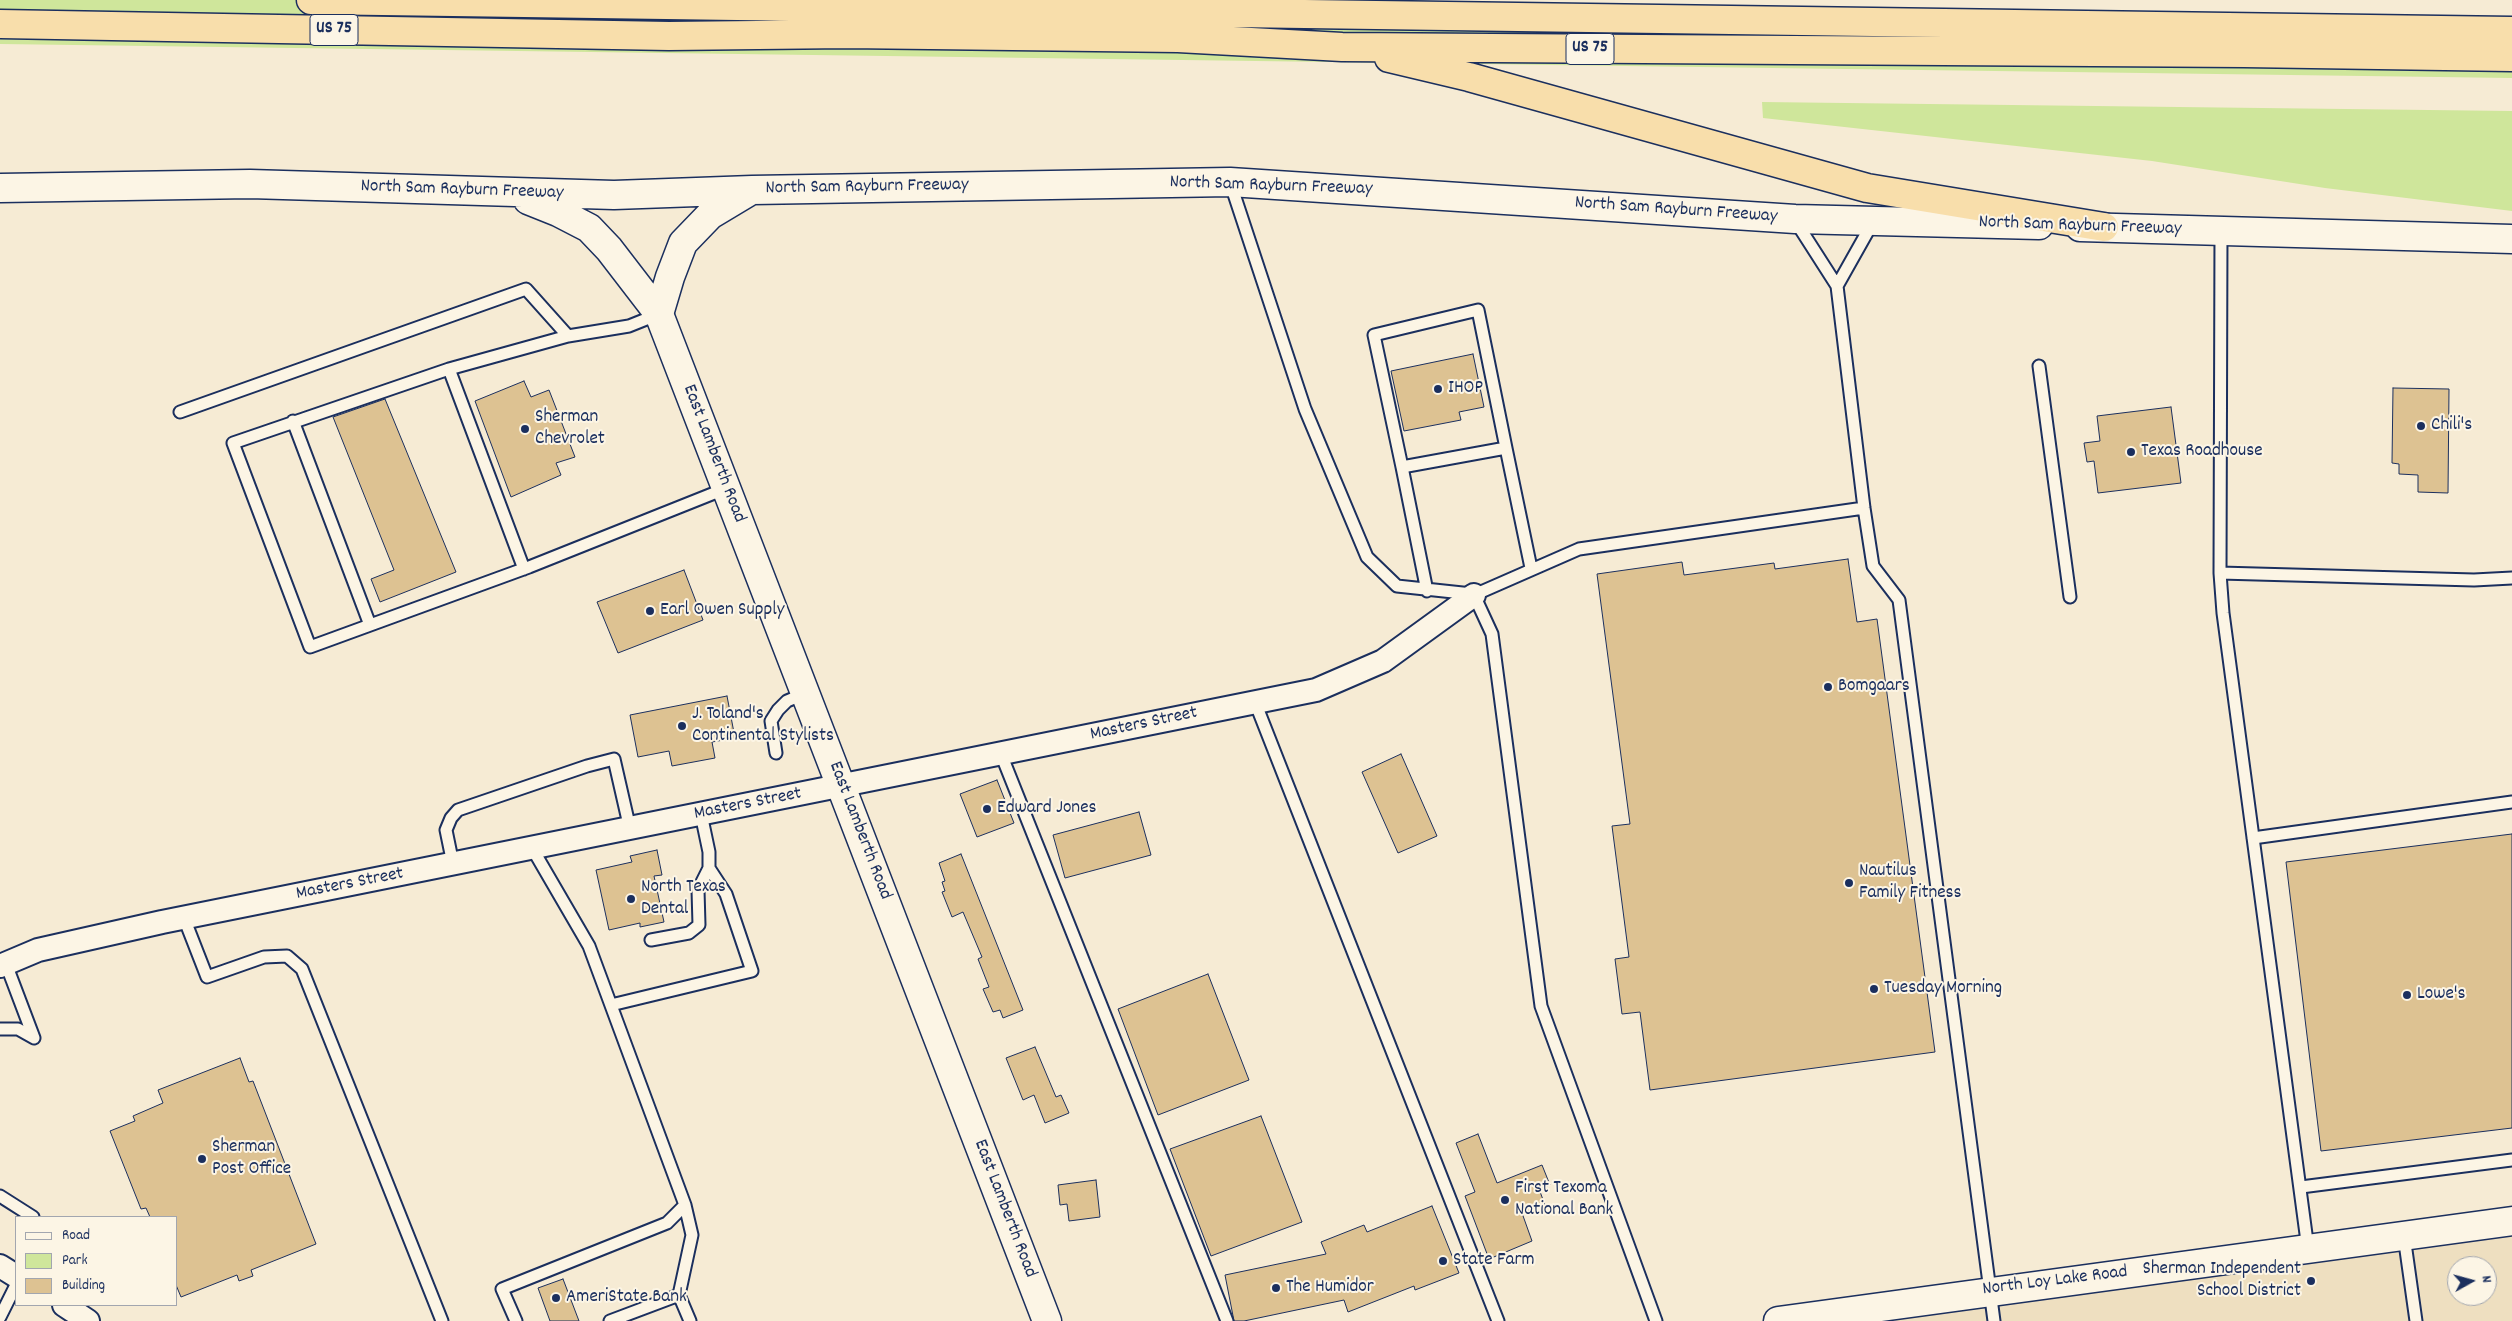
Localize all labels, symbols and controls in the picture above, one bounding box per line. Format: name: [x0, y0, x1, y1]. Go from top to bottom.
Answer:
road number: US 75: [310, 14, 358, 46]
road number: US 75: [1566, 34, 1614, 64]
street label: North Sam Rayburn Freeway: [1169, 172, 1373, 202]
street label: North Sam Rayburn Freeway: [765, 175, 969, 201]
street label: North Sam Rayburn Freeway: [360, 176, 564, 206]
street label: North Sam Rayburn Freeway: [1574, 193, 1778, 229]
street label: North Sam Rayburn Freeway: [1978, 212, 2182, 242]
place label: IHOP: [1448, 378, 1483, 400]
street label: East Lamberth Road: [676, 382, 750, 526]
marker: IHOP: [1432, 383, 1444, 395]
place label: Sherman Chevrolet: [535, 407, 605, 451]
place label: Chili's: [2431, 415, 2472, 437]
marker: Chili's: [2415, 420, 2427, 432]
marker: Sherman Chevrolet: [519, 423, 531, 435]
place label: Texas Roadhouse: [2141, 441, 2263, 463]
marker: Texas Roadhouse: [2125, 446, 2137, 458]
place label: Earl Owen Supply: [660, 600, 784, 622]
marker: Earl Owen Supply: [644, 605, 656, 617]
place label: Bomgaars: [1838, 676, 1910, 698]
marker: Bomgaars: [1822, 681, 1834, 693]
street label: Masters Street: [1088, 703, 1200, 747]
place label: J. Toland's Continental Stylists: [692, 704, 834, 748]
marker: J. Toland's Continental Stylists: [676, 720, 688, 732]
street label: East Lamberth Road: [822, 759, 896, 903]
street label: Masters Street: [692, 783, 804, 827]
place label: Edward Jones: [997, 798, 1097, 820]
marker: Edward Jones: [981, 803, 993, 815]
place label: Nautilus Family Fitness: [1859, 861, 1962, 905]
street label: Masters Street: [294, 863, 406, 907]
place label: North Texas Dental: [641, 877, 726, 921]
marker: Nautilus Family Fitness: [1843, 877, 1855, 889]
marker: North Texas Dental: [625, 893, 637, 905]
place label: Tuesday Morning: [1884, 978, 2002, 1000]
marker: Tuesday Morning: [1868, 983, 1880, 995]
place label: Lowe's: [2417, 984, 2466, 1006]
marker: Lowe's: [2401, 989, 2413, 1001]
place label: Sherman Post Office: [212, 1137, 291, 1181]
street label: East Lamberth Road: [967, 1137, 1041, 1281]
marker: Sherman Post Office: [196, 1153, 208, 1165]
place label: First Texoma National Bank: [1515, 1178, 1613, 1222]
marker: First Texoma National Bank: [1499, 1194, 1511, 1206]
legend: [15, 1216, 178, 1306]
text: Road: [62, 1225, 90, 1247]
text: Park: [62, 1250, 88, 1272]
place label: State Farm: [1453, 1250, 1535, 1272]
marker: State Farm: [1437, 1255, 1449, 1267]
north arrow: [2447, 1256, 2497, 1306]
place label: Sherman Independent School District: [2143, 1259, 2301, 1303]
street label: North Loy Lake Road: [1981, 1262, 2129, 1302]
text: Building: [62, 1275, 105, 1297]
marker: Sherman Independent School District: [2305, 1275, 2317, 1287]
text: N: [2476, 1275, 2496, 1284]
place label: The Humidor: [1286, 1277, 1374, 1299]
marker: The Humidor: [1270, 1282, 1282, 1294]
place label: AmeriState Bank: [566, 1287, 687, 1309]
marker: AmeriState Bank: [550, 1292, 562, 1304]

